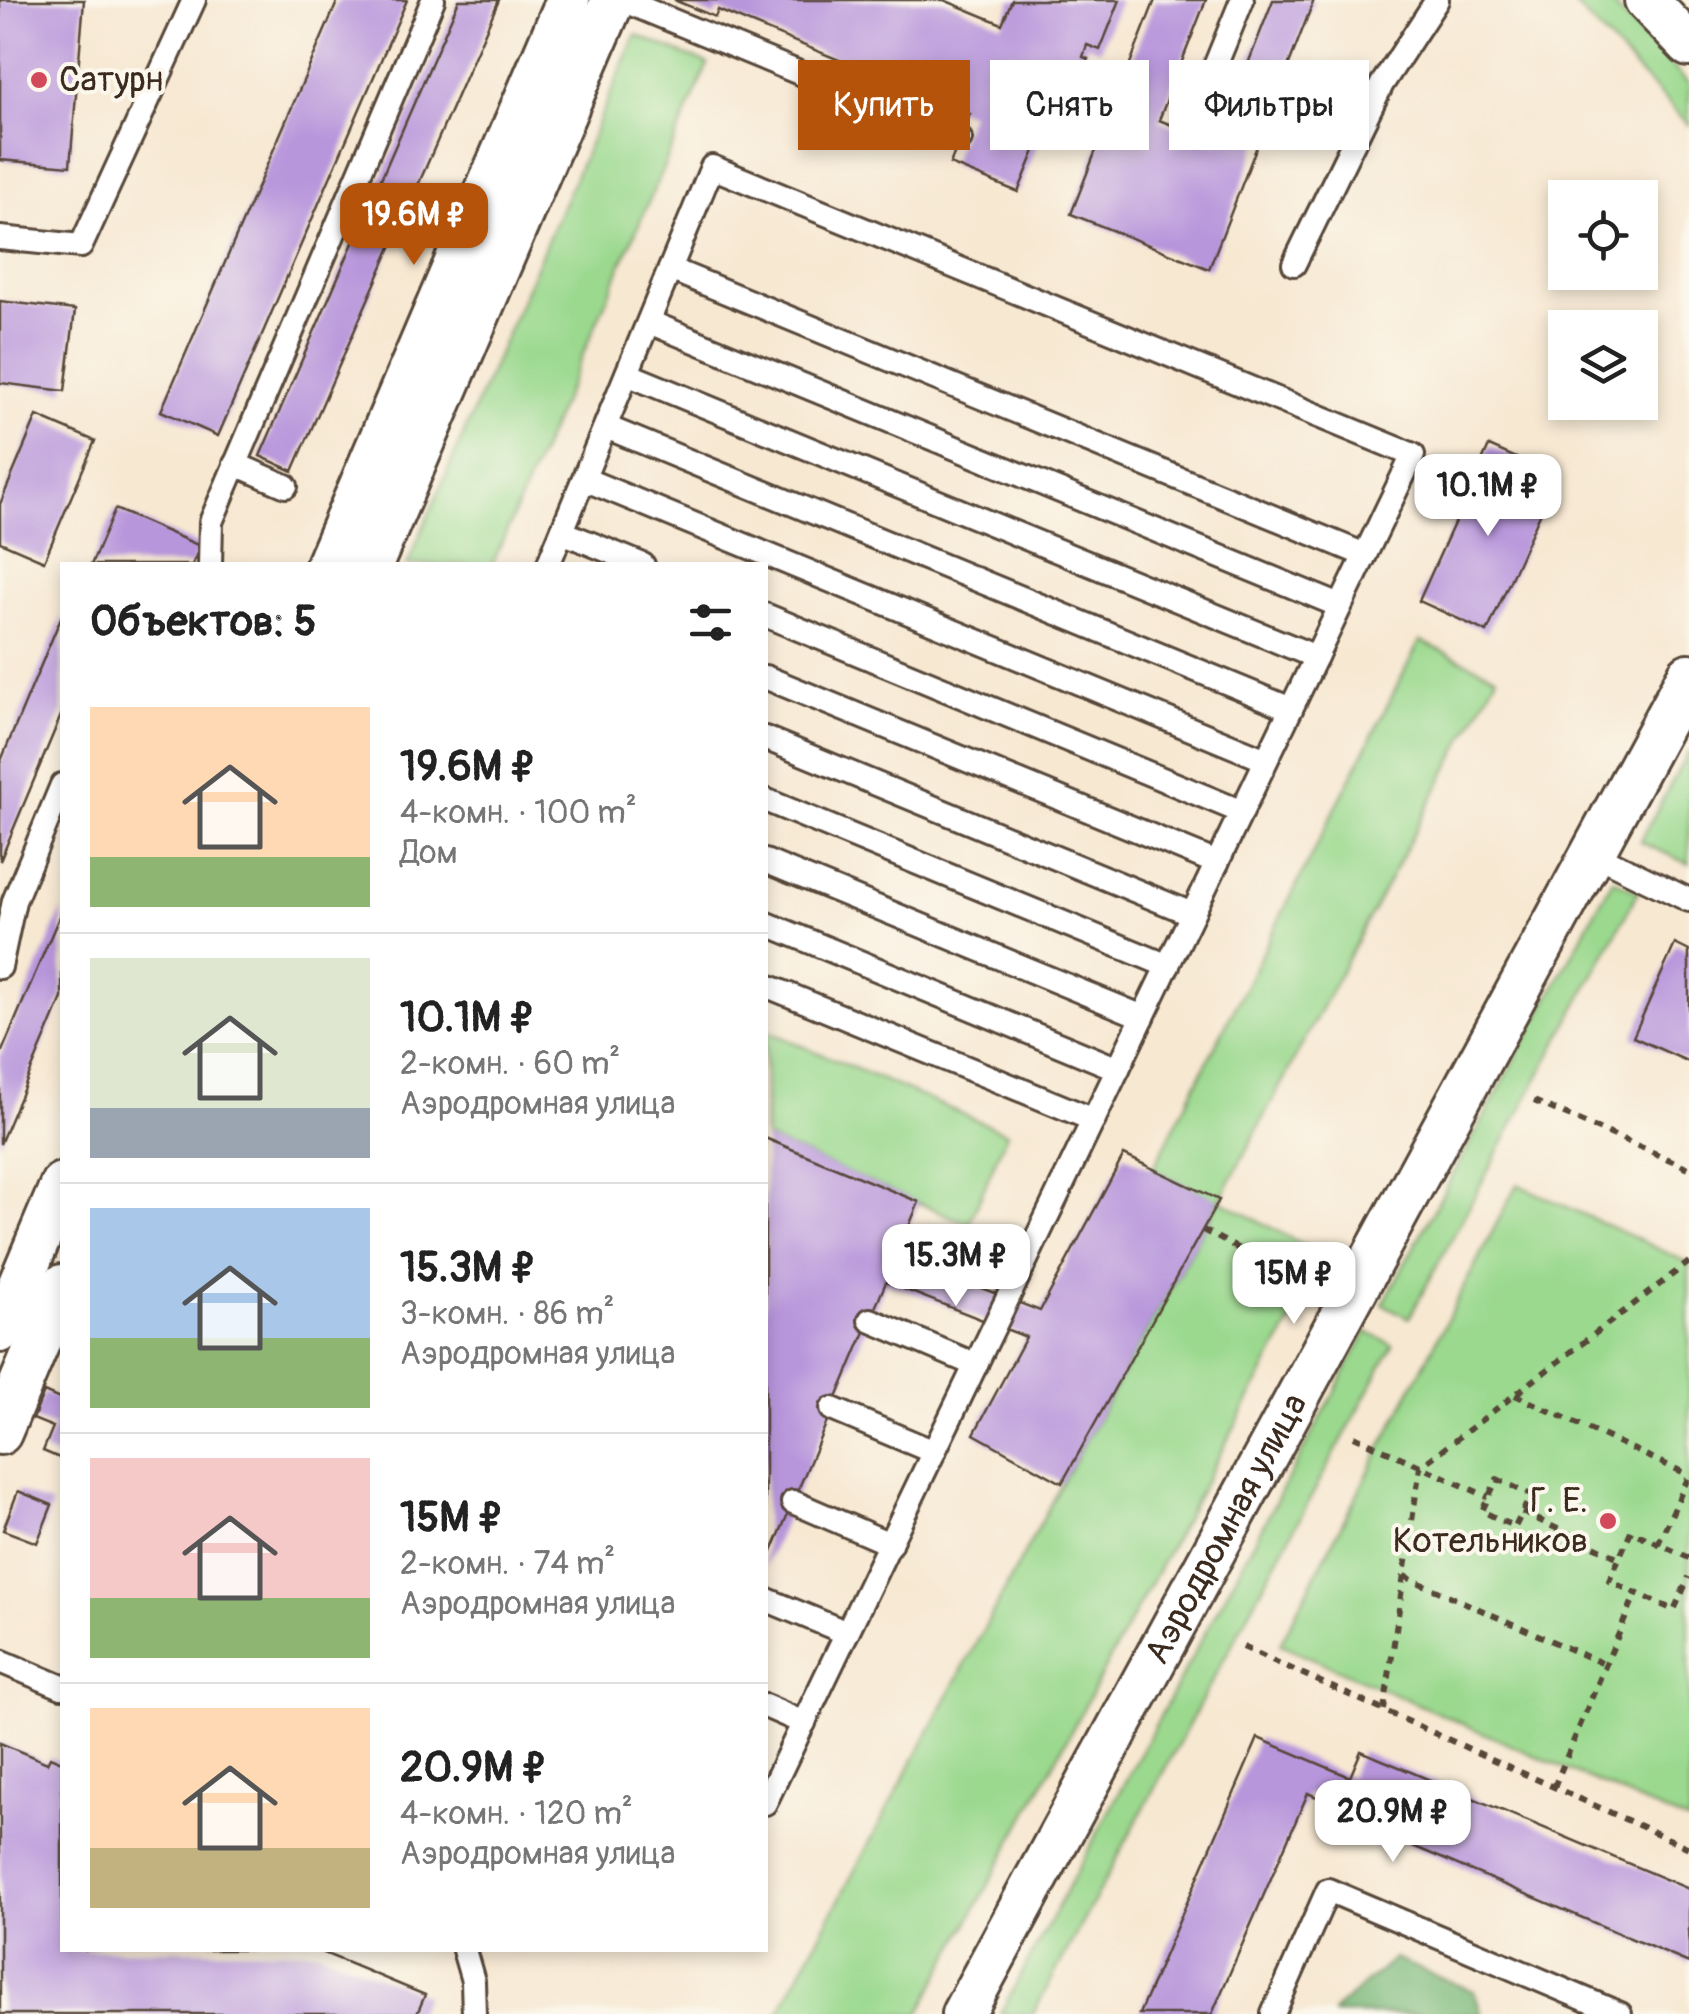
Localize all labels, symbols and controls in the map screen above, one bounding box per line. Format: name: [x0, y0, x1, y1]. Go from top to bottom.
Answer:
place label: Сатурн: [59, 58, 163, 102]
chip: Купить: [798, 60, 970, 150]
chip: Снять: [990, 60, 1149, 150]
chip: Фильтры: [1169, 60, 1369, 150]
marker: Сатурн: [28, 69, 50, 91]
map controls: [1548, 180, 1658, 420]
button: locate: [1548, 180, 1658, 290]
pin: 19.6M ₽: [322, 183, 506, 268]
text: 19.6M ₽: [362, 195, 466, 235]
button: layers: [1548, 310, 1658, 420]
pin: 10.1M ₽: [1396, 454, 1580, 539]
text: 10.1M ₽: [1436, 466, 1540, 506]
icon: filters: [683, 595, 738, 650]
text: Объектов: 5: [90, 596, 317, 648]
text: 19.6M ₽: [400, 741, 536, 793]
icon: home: [170, 747, 290, 867]
text: 4-комн. · 100 m²: [400, 793, 637, 833]
text: Дом: [400, 833, 457, 873]
text: 10.1M ₽: [400, 992, 535, 1044]
icon: home: [170, 998, 290, 1118]
text: 2-комн. · 60 m²: [400, 1044, 620, 1084]
text: Аэродромная улица: [400, 1084, 675, 1124]
pin: 15.3M ₽: [864, 1224, 1048, 1309]
text: 15.3M ₽: [904, 1236, 1008, 1276]
text: 15.3M ₽: [400, 1242, 536, 1294]
pin: 15M ₽: [1224, 1242, 1364, 1327]
icon: home: [170, 1248, 290, 1368]
text: 15M ₽: [1254, 1254, 1334, 1294]
text: 3-комн. · 86 m²: [400, 1294, 615, 1334]
text: Аэродромная улица: [400, 1334, 675, 1374]
street label: Аэродромная улица: [1135, 1386, 1317, 1672]
place label: Г. Е. Котельников: [1393, 1479, 1588, 1563]
text: 15M ₽: [400, 1492, 504, 1544]
icon: home: [170, 1498, 290, 1618]
marker: Г. Е. Котельников: [1597, 1510, 1619, 1532]
text: 2-комн. · 74 m²: [400, 1544, 615, 1584]
text: Аэродромная улица: [400, 1584, 675, 1624]
text: 20.9M ₽: [400, 1742, 548, 1794]
icon: home: [170, 1748, 290, 1868]
pin: 20.9M ₽: [1301, 1780, 1485, 1865]
text: 20.9M ₽: [1337, 1792, 1449, 1832]
text: 4-комн. · 120 m²: [400, 1794, 633, 1834]
text: Аэродромная улица: [400, 1834, 675, 1874]

